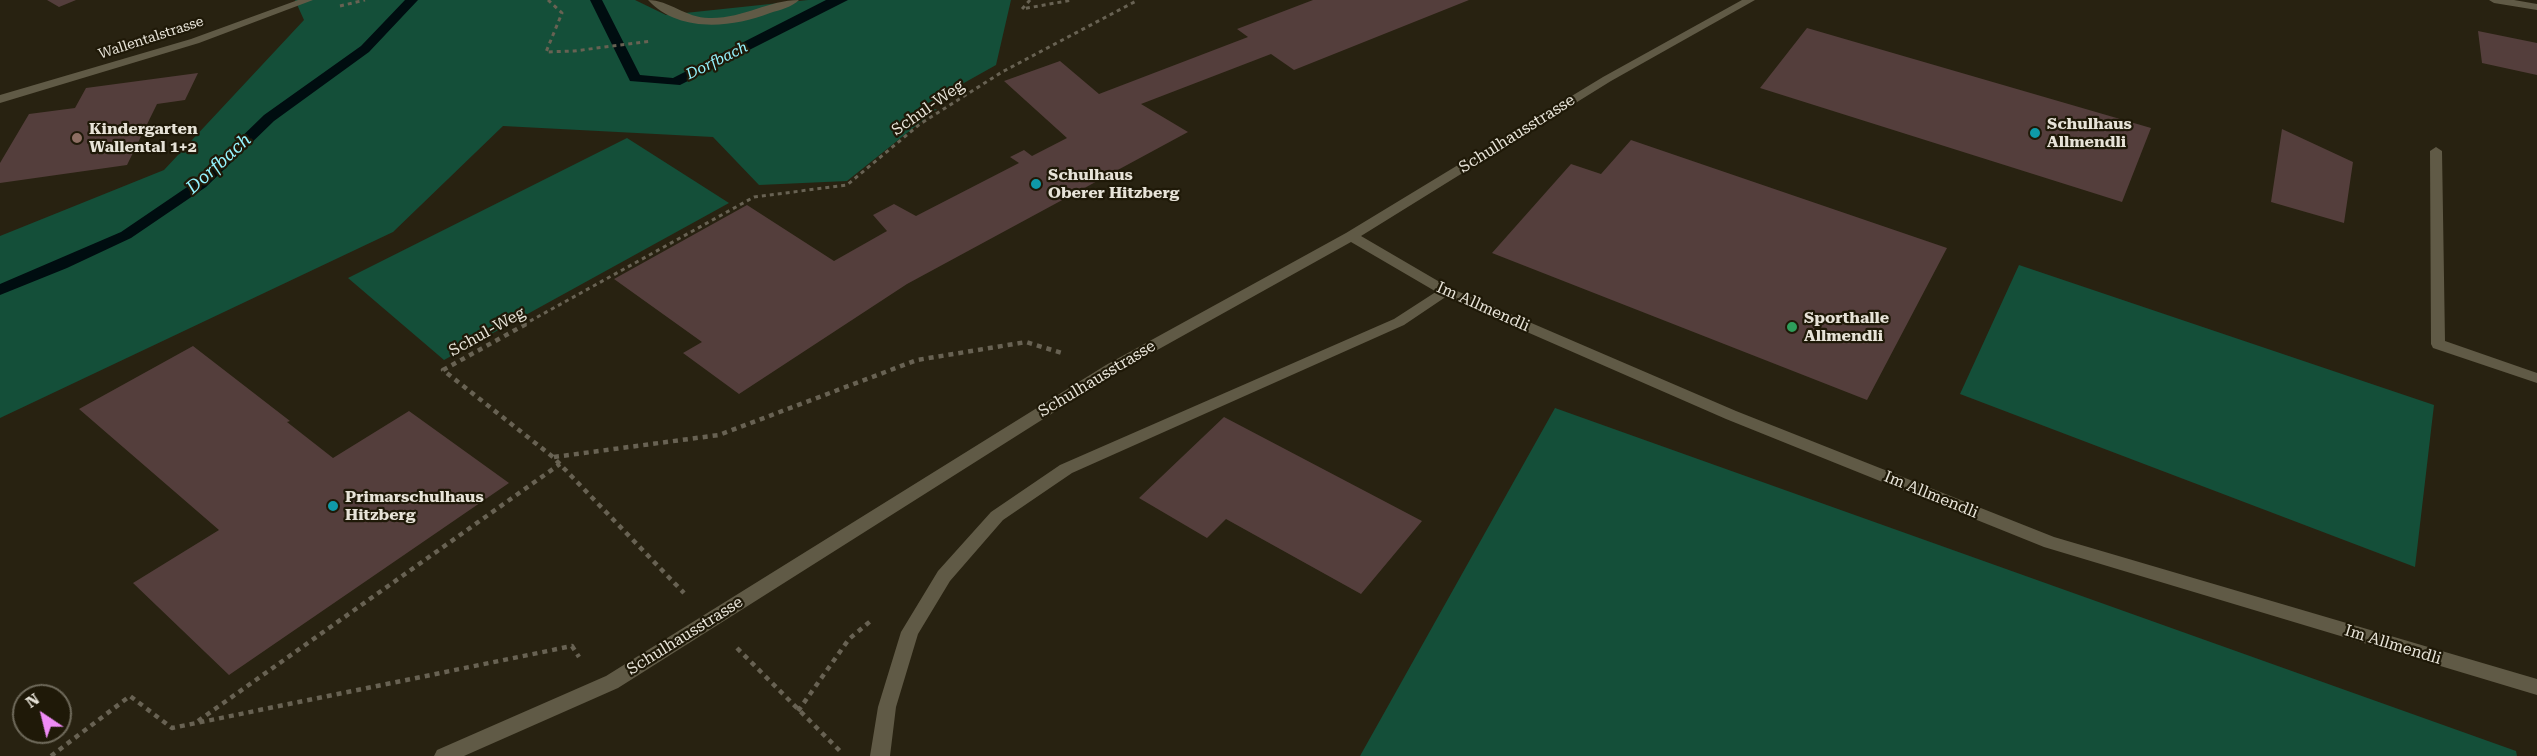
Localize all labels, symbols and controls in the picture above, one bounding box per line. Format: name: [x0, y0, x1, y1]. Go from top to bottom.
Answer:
street label: Wallentalstrasse: [96, 13, 206, 63]
water label: Dorfbach: [683, 38, 751, 84]
street label: Schul-Weg: [888, 76, 968, 140]
street label: Schulhausstrasse: [1455, 91, 1579, 177]
place label: Schulhaus Allmendli: [2047, 114, 2132, 152]
place label: Kindergarten Wallental 1+2: [89, 119, 198, 157]
marker: Schulhaus Allmendli: [2028, 126, 2042, 140]
water label: Dorfbach: [182, 129, 256, 199]
marker: Kindergarten Wallental 1+2: [70, 131, 84, 145]
place label: Schulhaus Oberer Hitzberg: [1048, 165, 1179, 203]
marker: Schulhaus Oberer Hitzberg: [1029, 177, 1043, 191]
street label: Im Allmendli: [1433, 278, 1533, 336]
street label: Schul-Weg: [446, 303, 528, 361]
place label: Sporthalle Allmendli: [1804, 308, 1889, 346]
marker: Sporthalle Allmendli: [1785, 320, 1799, 334]
street label: Schulhausstrasse: [1035, 336, 1159, 422]
street label: Im Allmendli: [1881, 467, 1981, 523]
place label: Primarschulhaus Hitzberg: [345, 487, 484, 525]
marker: Primarschulhaus Hitzberg: [326, 499, 340, 513]
street label: Schulhausstrasse: [623, 593, 747, 679]
street label: Im Allmendli: [2342, 621, 2444, 669]
north arrow: [12, 684, 72, 744]
text: N: [22, 689, 43, 712]

